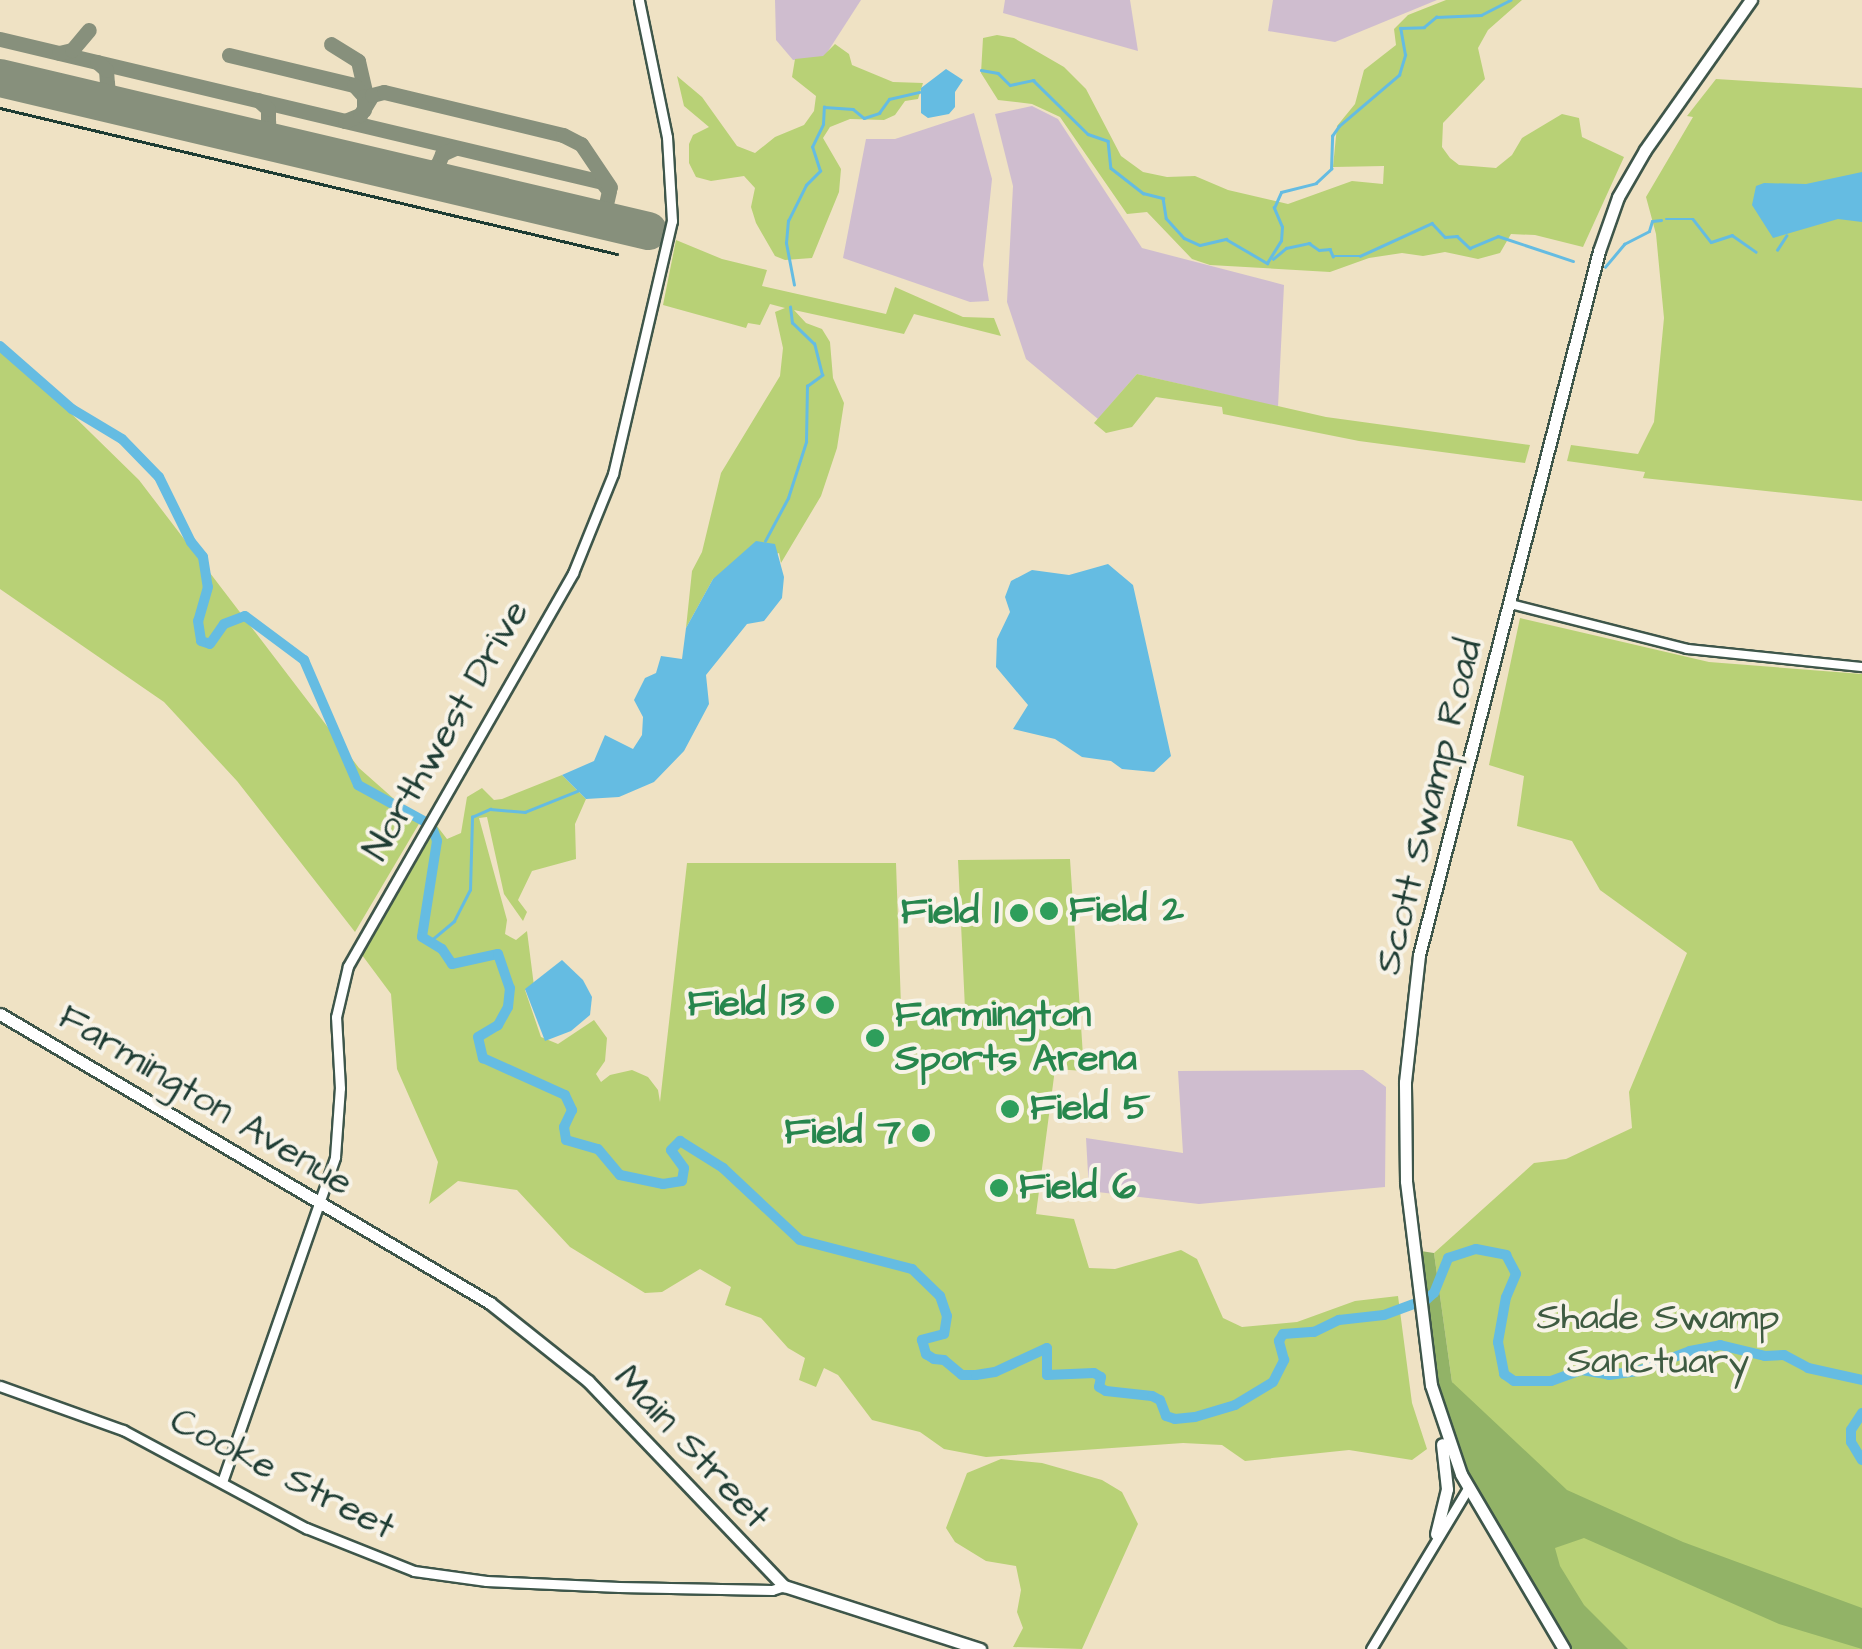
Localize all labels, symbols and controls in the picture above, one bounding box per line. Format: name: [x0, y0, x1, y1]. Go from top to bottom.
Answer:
street label: Northwest Drive: [354, 593, 540, 869]
street label: Scott Swamp Road: [1366, 635, 1494, 979]
place label: Field 2: [1069, 888, 1184, 934]
place label: Field 1: [901, 890, 999, 936]
marker: Field 2: [1038, 900, 1060, 922]
marker: Field 1: [1008, 902, 1030, 924]
place label: Field 13: [688, 982, 805, 1028]
place label: Farmington Sports Arena: [895, 993, 1137, 1082]
marker: Field 13: [814, 994, 836, 1016]
street label: Farmington Avenue: [50, 995, 360, 1207]
marker: Farmington Sports Arena: [864, 1027, 886, 1049]
place label: Field 5: [1030, 1086, 1150, 1132]
marker: Field 5: [999, 1098, 1021, 1120]
place label: Field 7: [784, 1110, 901, 1156]
marker: Field 7: [910, 1122, 932, 1144]
place label: Field 6: [1019, 1165, 1136, 1211]
marker: Field 6: [988, 1177, 1010, 1199]
park label: Shade Swamp Sanctuary: [1536, 1296, 1780, 1386]
street label: Main Street: [603, 1356, 779, 1540]
street label: Cooke Street: [162, 1399, 402, 1551]

